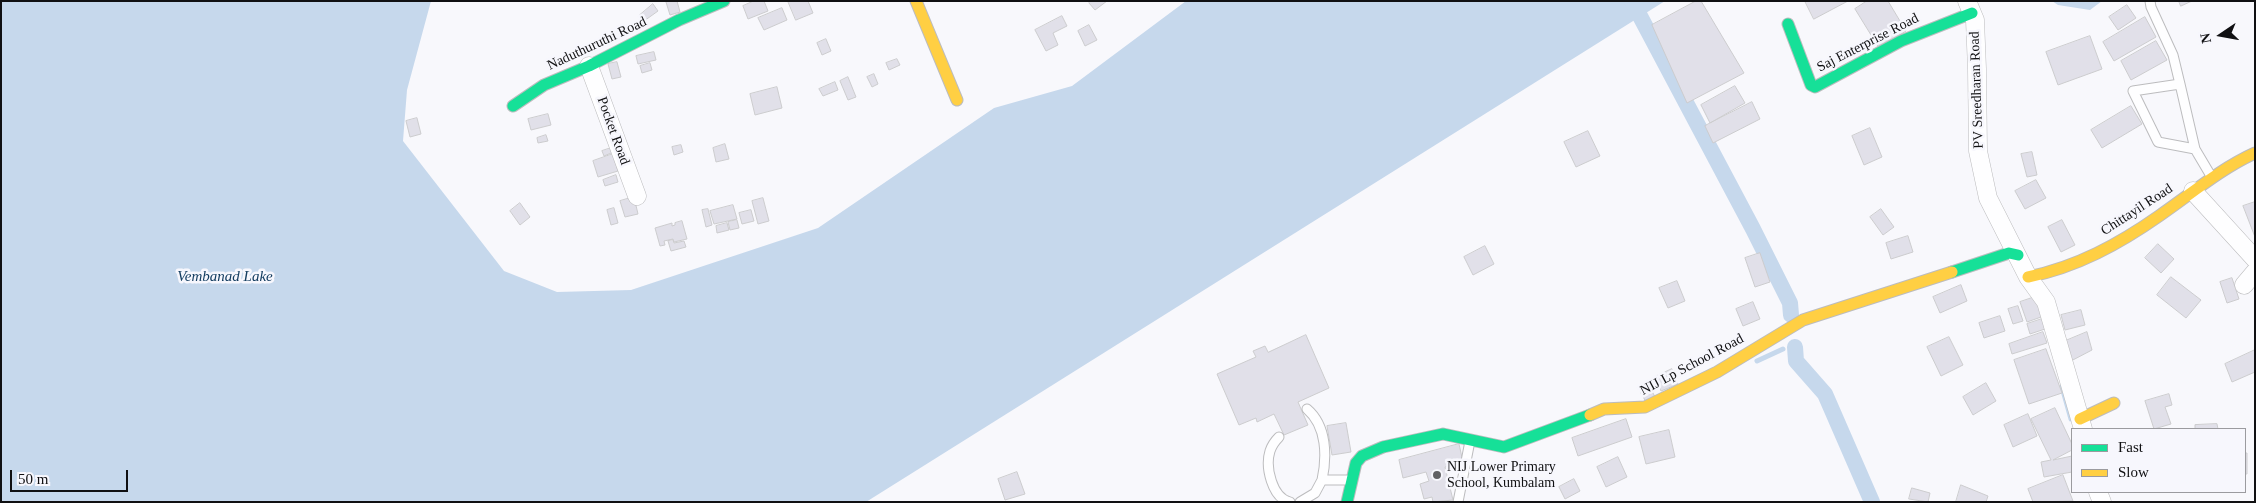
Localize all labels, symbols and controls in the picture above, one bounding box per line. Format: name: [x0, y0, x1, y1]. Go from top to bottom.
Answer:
street label: Saj Enterprise Road: [1814, 10, 1922, 76]
north arrow: [2196, 10, 2246, 60]
street label: Naduthuruthi Road: [545, 14, 649, 74]
street label: PV Sreedharan Road: [1967, 31, 1987, 149]
text: N: [2197, 32, 2214, 45]
street label: Pocket Road: [593, 95, 633, 167]
street label: Chittayil Road: [2098, 181, 2176, 239]
water label: Vembanad Lake: [177, 268, 273, 286]
street label: NIJ Lp School Road: [1637, 331, 1747, 399]
legend: [2071, 428, 2246, 493]
text: Fast: [2118, 439, 2143, 455]
place label: NIJ Lower Primary School, Kumbalam: [1447, 459, 1556, 492]
scale bar: [12, 460, 130, 492]
text: Slow: [2118, 464, 2149, 480]
marker: NIJ Lower Primary School, Kumbalam: [1431, 469, 1443, 481]
text: 50 m: [18, 471, 48, 487]

